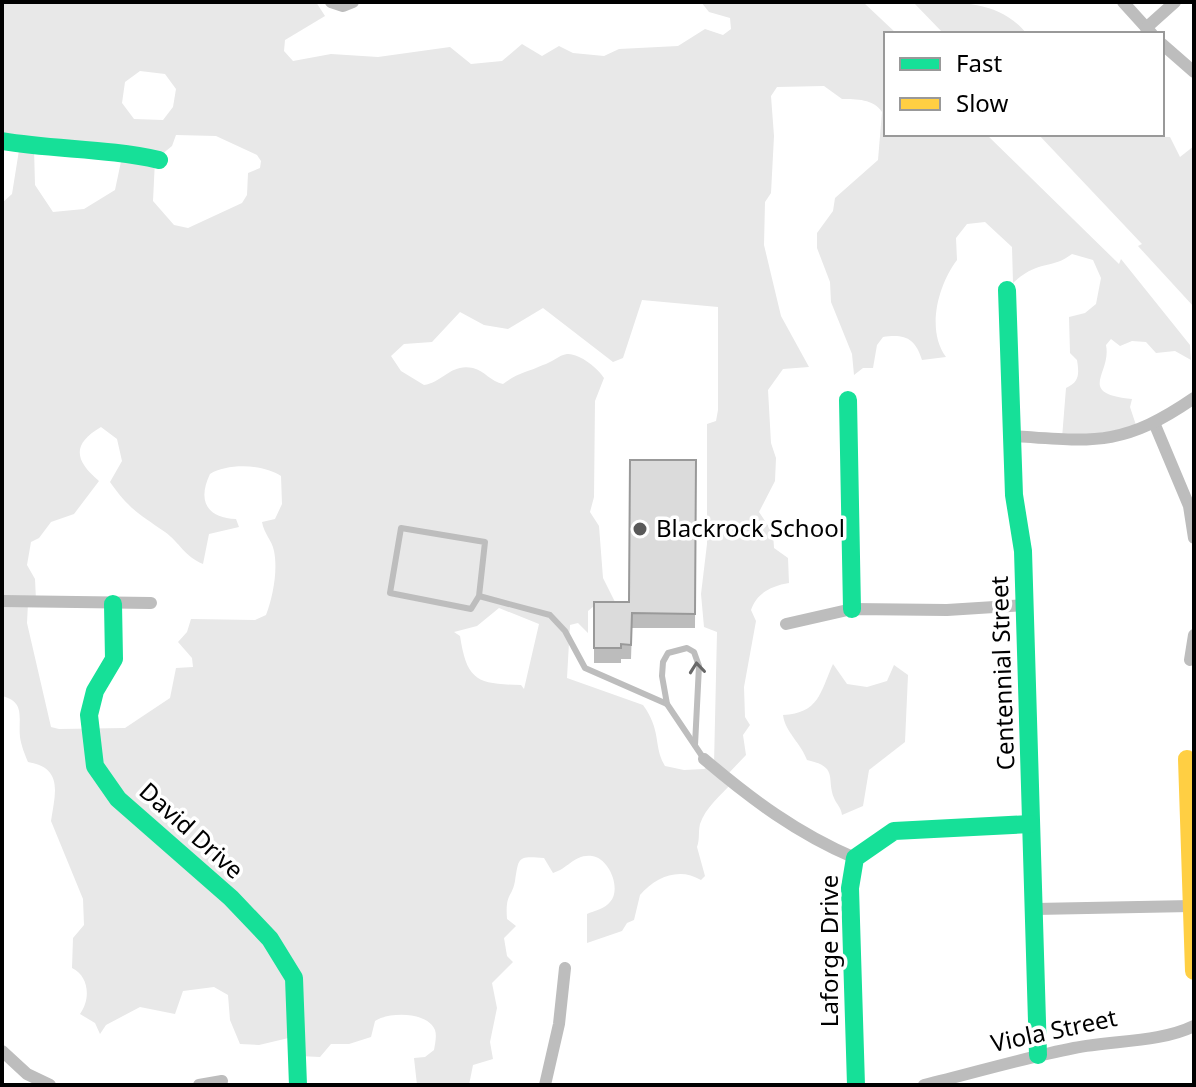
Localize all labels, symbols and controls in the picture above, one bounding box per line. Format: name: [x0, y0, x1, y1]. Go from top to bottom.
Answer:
legend: [884, 32, 1164, 136]
text: Fast: [956, 46, 1002, 79]
text: Slow: [956, 86, 1008, 119]
place label: Blackrock School: [656, 511, 845, 544]
marker: Blackrock School: [631, 520, 649, 538]
street label: Centennial Street: [982, 575, 1021, 771]
one-way arrow: [689, 661, 706, 674]
street label: David Drive: [133, 774, 251, 886]
street label: Laforge Drive: [812, 875, 845, 1027]
street label: Viola Street: [988, 1000, 1120, 1059]

